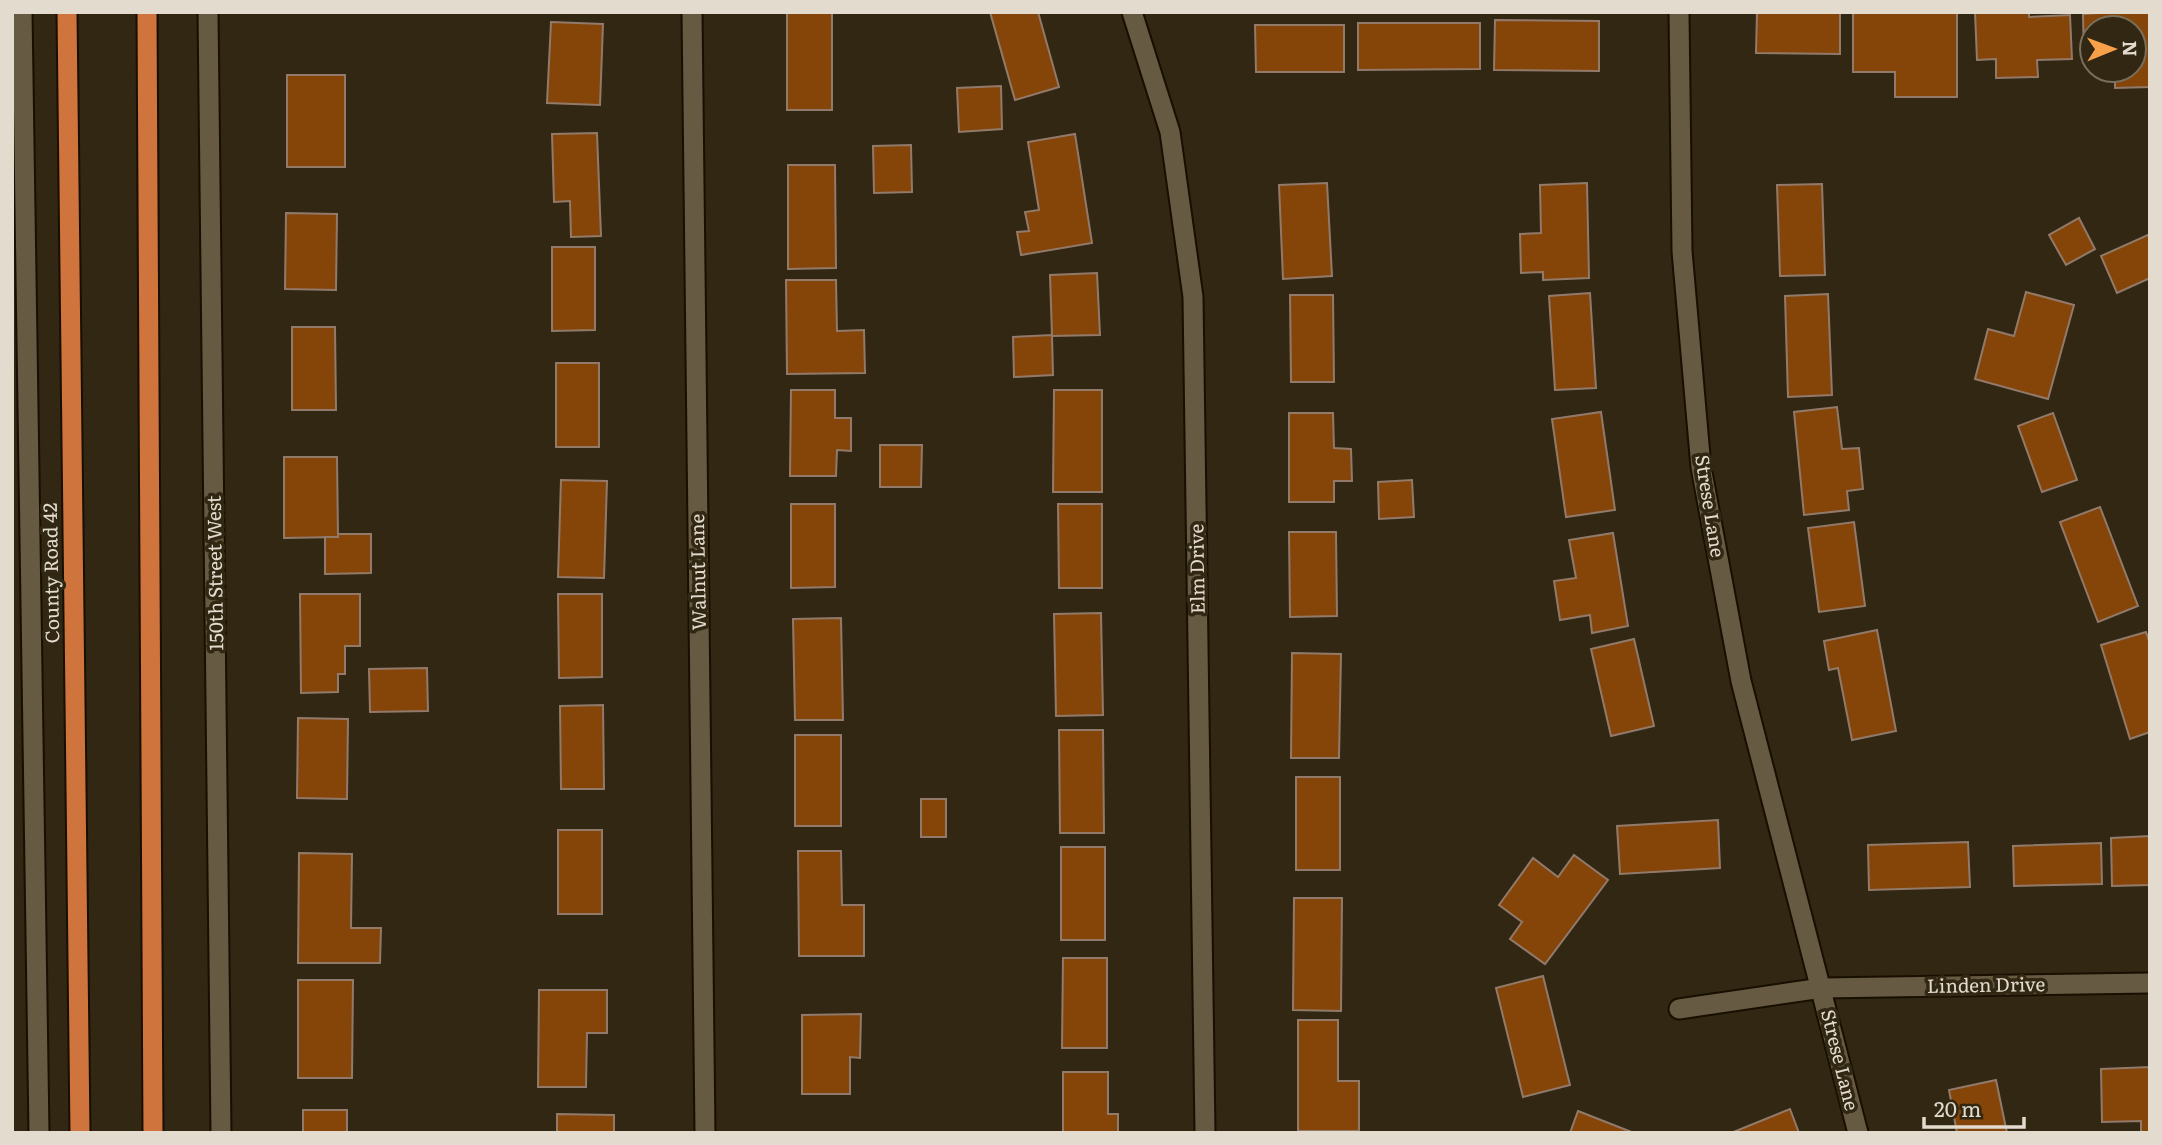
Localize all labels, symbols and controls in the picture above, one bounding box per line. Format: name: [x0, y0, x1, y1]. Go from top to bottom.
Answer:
north arrow: [2078, 14, 2148, 84]
text: N: [2117, 40, 2145, 57]
street label: Strese Lane: [1689, 453, 1733, 559]
street label: 150th Street West: [199, 495, 229, 651]
street label: County Road 42: [35, 502, 65, 644]
street label: Walnut Lane: [682, 513, 712, 631]
street label: Elm Drive: [1181, 523, 1211, 614]
street label: Linden Drive: [1927, 969, 2046, 999]
street label: Strese Lane: [1815, 1006, 1867, 1114]
scale bar: [1924, 1086, 2024, 1130]
text: 20 m: [1934, 1092, 1981, 1123]

